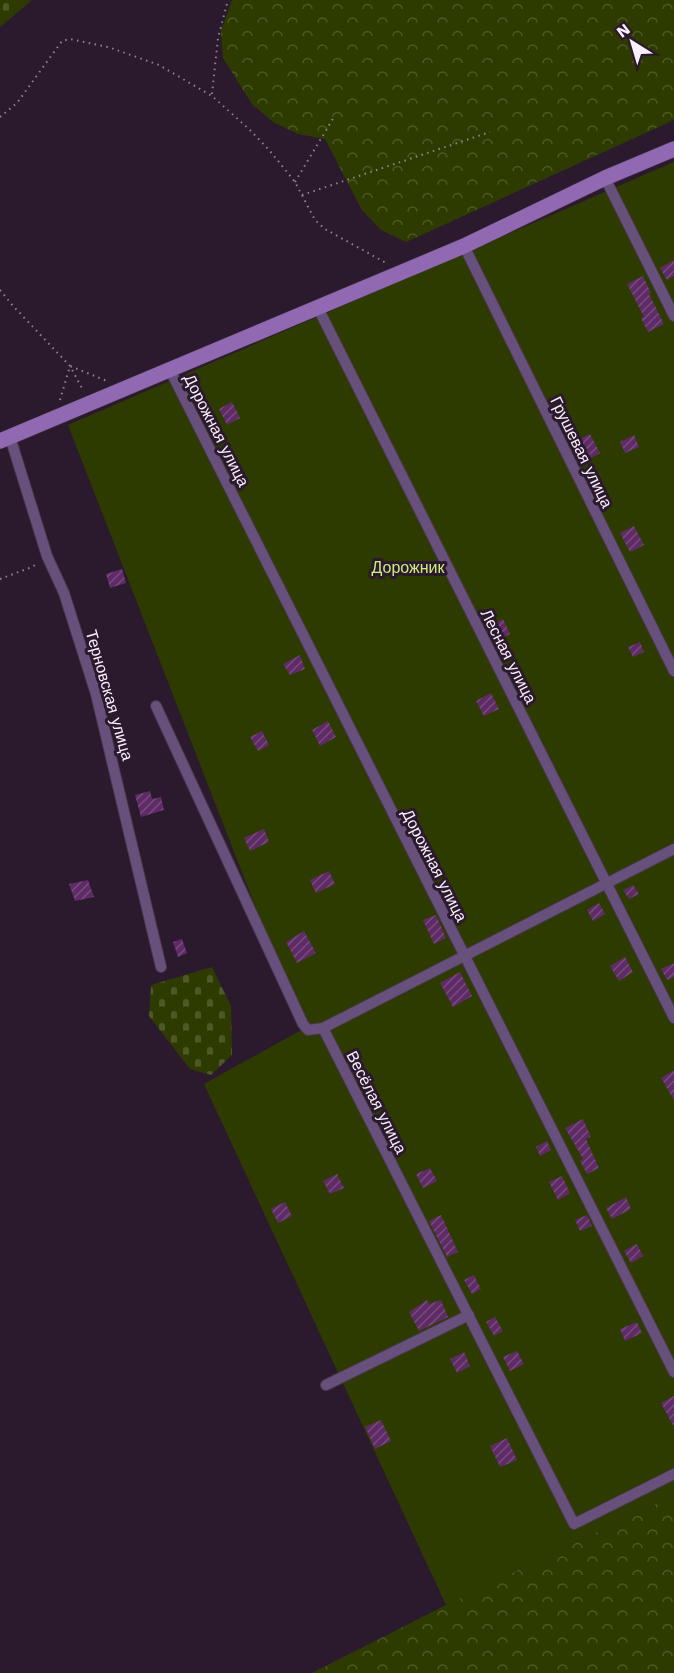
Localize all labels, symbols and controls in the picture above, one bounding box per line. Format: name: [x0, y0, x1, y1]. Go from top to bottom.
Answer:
north arrow: [602, 12, 662, 72]
text: N: [613, 19, 634, 42]
street label: Дорожная улица: [180, 371, 253, 490]
street label: Грушевая улица: [546, 393, 617, 511]
park label: Дорожник: [371, 558, 446, 577]
street label: Лесная улица: [477, 606, 540, 707]
street label: Терновская улица: [82, 628, 137, 763]
street label: Дорожная улица: [398, 806, 471, 925]
street label: Весёлая улица: [342, 1048, 411, 1157]

